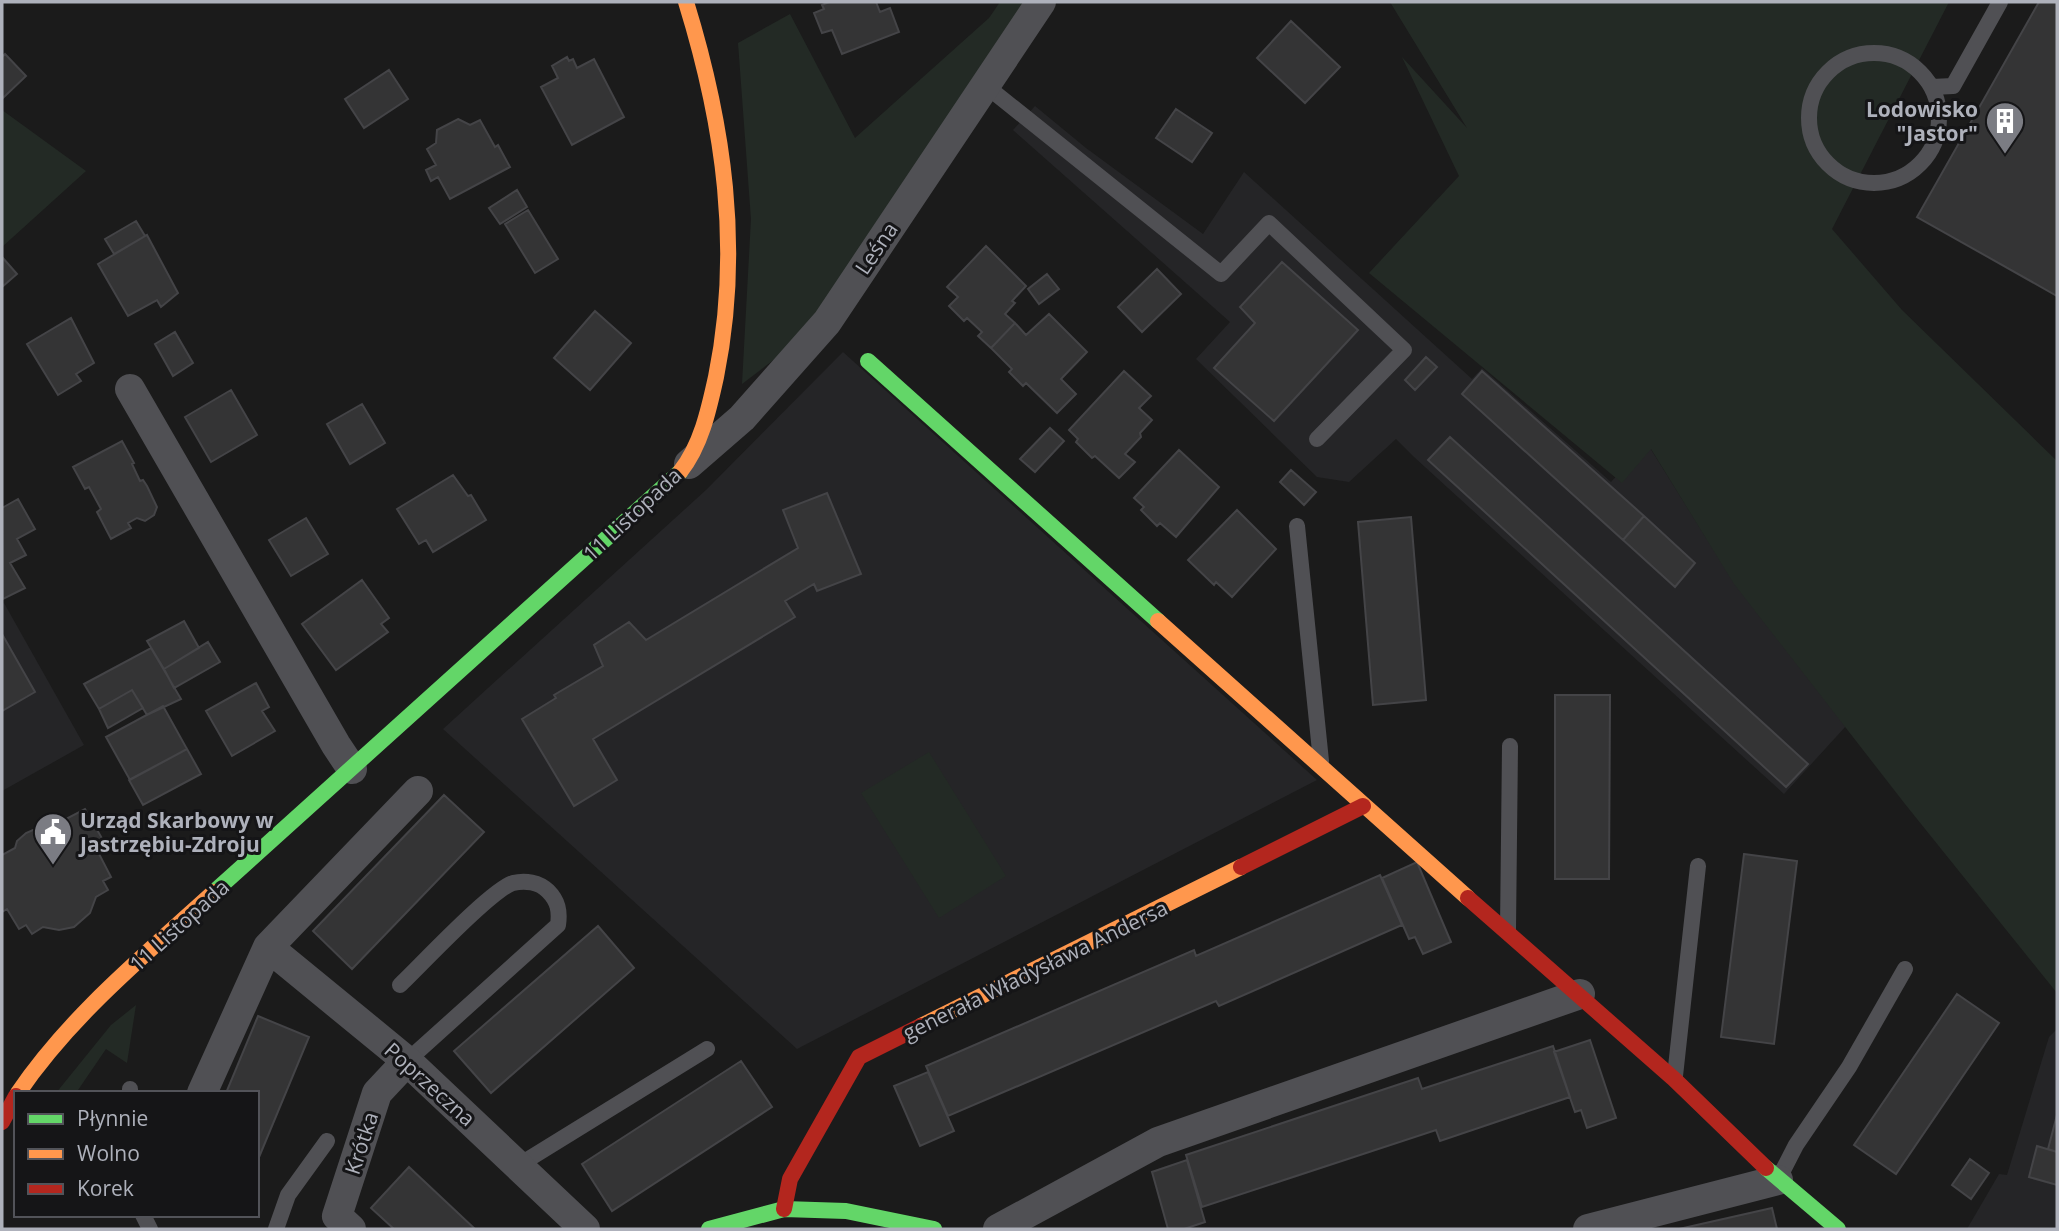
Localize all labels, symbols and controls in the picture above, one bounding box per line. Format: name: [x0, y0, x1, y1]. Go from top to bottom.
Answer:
place label: Lodowisko "Jastor": [1866, 95, 1978, 147]
building icon: Lodowisko "Jastor": [1984, 100, 2026, 155]
street label: Leśna: [848, 216, 904, 280]
street label: 11 Listopada: [577, 461, 687, 567]
place label: Urząd Skarbowy w Jastrzębiu-Zdroju: [78, 806, 274, 858]
public building icon: Urząd Skarbowy w Jastrzębiu-Zdroju: [32, 811, 74, 866]
street label: 11 Listopada: [123, 873, 235, 977]
street label: generała Władysława Andersa: [898, 893, 1172, 1047]
street label: Poprzeczna: [379, 1036, 481, 1132]
legend: [14, 1091, 259, 1217]
text: Płynnie: [77, 1104, 148, 1132]
street label: Krótka: [338, 1108, 384, 1178]
text: Wolno: [77, 1139, 140, 1167]
text: Korek: [77, 1174, 134, 1202]

